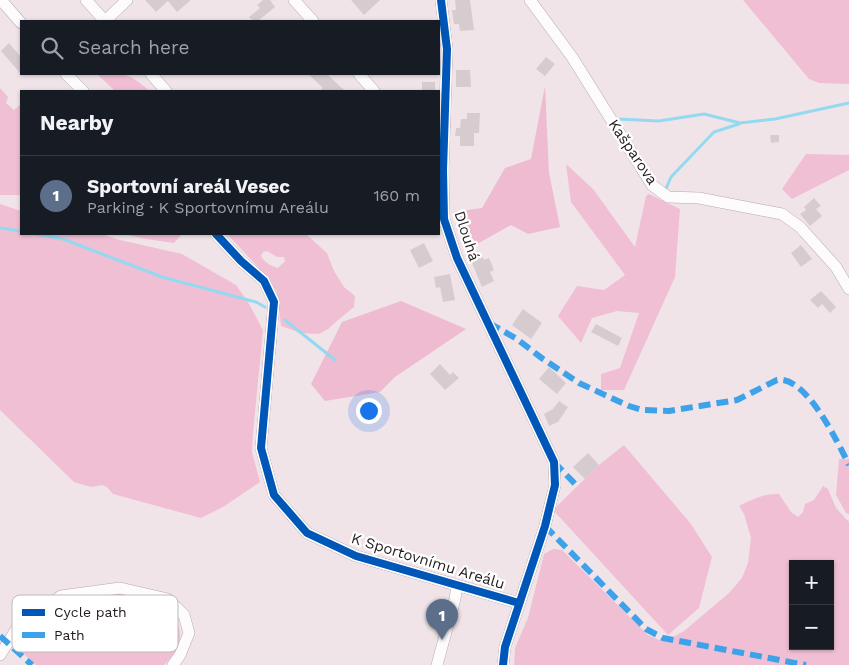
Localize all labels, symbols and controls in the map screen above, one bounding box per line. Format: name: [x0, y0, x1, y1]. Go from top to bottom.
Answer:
search box: [20, 20, 440, 75]
icon: search: [38, 34, 66, 62]
text: Search here: [78, 36, 189, 59]
text: Nearby: [40, 110, 113, 135]
street label: Kašparova: [605, 116, 662, 188]
text: Sportovní areál Vesec: [87, 175, 290, 198]
text: 1: [53, 186, 59, 205]
text: 160 m: [373, 186, 420, 205]
text: Parking · K Sportovnímu Areálu: [87, 198, 329, 217]
street label: Dlouhá: [450, 209, 484, 264]
your location: [356, 398, 382, 424]
street label: K Sportovnímu Areálu: [349, 529, 507, 593]
map controls: [789, 560, 834, 650]
button: +: [789, 560, 834, 605]
legend: [12, 595, 178, 652]
pin: 1: [426, 599, 458, 640]
text: Cycle path: [54, 604, 127, 620]
button: −: [789, 605, 834, 650]
text: Path: [54, 627, 85, 643]

